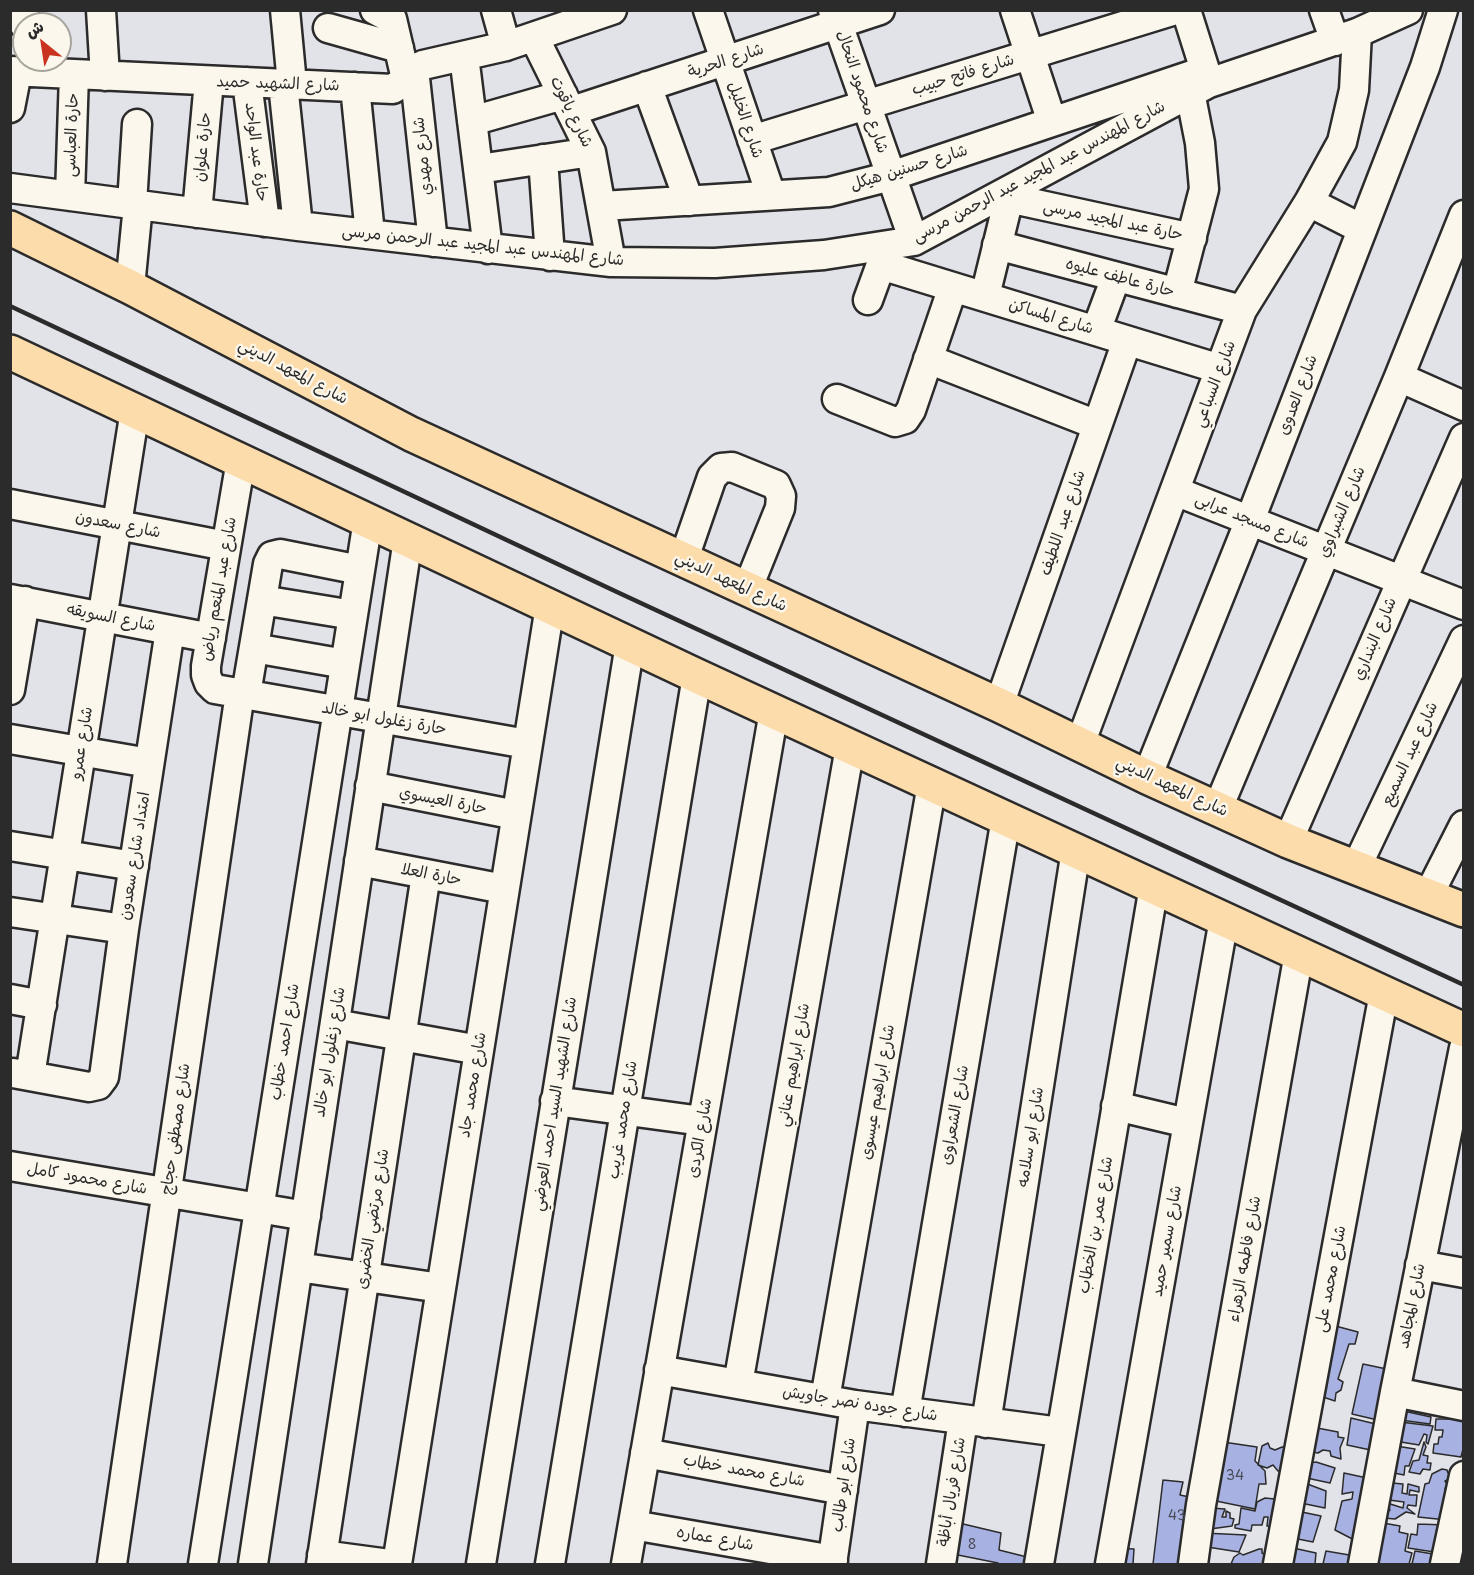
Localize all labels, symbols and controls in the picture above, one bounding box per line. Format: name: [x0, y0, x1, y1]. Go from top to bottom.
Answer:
north arrow: [12, 12, 72, 72]
text: ش: [20, 13, 48, 43]
street label: شارع محمود النحال: [832, 28, 892, 156]
street label: شارع الحرية: [686, 40, 766, 82]
street label: شارع فاتح حبيب: [909, 50, 1017, 100]
street label: شارع الشهيد حميد: [216, 72, 340, 96]
street label: شارع ياقوت: [546, 73, 596, 151]
street label: شارع الخليل: [723, 79, 767, 161]
street label: حارة العباسى: [61, 93, 83, 177]
street label: شارع المهندس عبد المجيد عبد الرحمن مرسى: [909, 97, 1169, 247]
street label: حارة عبد الواحد: [240, 101, 272, 203]
street label: حارة علوان: [190, 111, 216, 183]
street label: شارع مهدي: [409, 116, 437, 196]
street label: شارع حسنين هيكل: [848, 141, 970, 195]
street label: حارة عبد المجيد مرسى: [1041, 197, 1185, 245]
street label: شارع المهندس عبد المجيد عبد الرحمن مرسى: [341, 222, 625, 270]
street label: حارة عاطف عليوه: [1063, 254, 1177, 302]
street label: شارع المساكن: [1006, 295, 1096, 339]
street label: شارع المعهد الديني: [235, 335, 351, 409]
street label: شارع السباعي: [1190, 338, 1240, 430]
street label: شارع العدوى: [1274, 352, 1322, 438]
street label: شارع الشبراوي: [1314, 464, 1370, 560]
street label: شارع عبد اللطيف: [1036, 468, 1090, 578]
street label: شارع مسجد عرابى: [1192, 489, 1312, 553]
street label: شارع سعدون: [74, 507, 162, 543]
street label: شارع عبد المنعم رياض: [197, 515, 241, 663]
street label: شارع المعهد الديني: [672, 548, 790, 616]
street label: شارع البنداري: [1349, 595, 1401, 683]
street label: شارع السويقه: [65, 600, 157, 636]
street label: حارة زغلول ابو خالد: [320, 699, 448, 739]
street label: شارع عبد السميع: [1378, 699, 1442, 809]
street label: شارع عمرو: [67, 705, 97, 781]
street label: شارع المعهد الديني: [1113, 753, 1231, 821]
street label: حارة العيسوي: [398, 783, 488, 819]
street label: امتداد شارع سعدون: [115, 791, 155, 921]
street label: حارة العلا: [399, 860, 463, 890]
street label: شارع احمد خطاب: [266, 982, 304, 1102]
street label: شارع زغلول ابو خالد: [310, 985, 350, 1119]
street label: شارع الشهيد السيد احمد العوضي: [529, 995, 581, 1213]
street label: شارع ابراهيم عناني: [774, 1002, 814, 1128]
street label: شارع ابراهيم عيسوى: [857, 1023, 899, 1161]
street label: شارع محمد جاد: [455, 1031, 491, 1139]
street label: شارع محمد غريب: [604, 1059, 642, 1181]
street label: شارع مصطفى حجاج: [157, 1062, 195, 1196]
street label: شارع الشعراوى: [937, 1064, 973, 1166]
street label: شارع ابو سلامه: [1014, 1086, 1048, 1188]
street label: شارع الكردى: [684, 1097, 716, 1179]
street label: شارع مرتضي الخضرى: [352, 1147, 394, 1291]
street label: شارع عمر بن الخطاب: [1074, 1155, 1118, 1295]
street label: شارع محمود كامل: [25, 1159, 149, 1199]
street label: شارع سمير حميد: [1148, 1184, 1186, 1298]
street label: شارع فاطمه الزهراء: [1224, 1194, 1266, 1324]
street label: شارع محمد على: [1311, 1224, 1351, 1334]
street label: شارع المجاهد: [1394, 1262, 1430, 1350]
street label: شارع جوده نصر جاويش: [781, 1382, 939, 1426]
street label: شارع فريال أباظة: [934, 1436, 970, 1548]
street label: شارع ابو طالب: [828, 1437, 860, 1533]
street label: شارع محمد خطاب: [682, 1451, 806, 1491]
house number: 34: [1226, 1468, 1244, 1484]
house number: 43: [1168, 1508, 1186, 1524]
street label: شارع عماره: [675, 1523, 755, 1555]
house number: 8: [968, 1537, 976, 1553]

